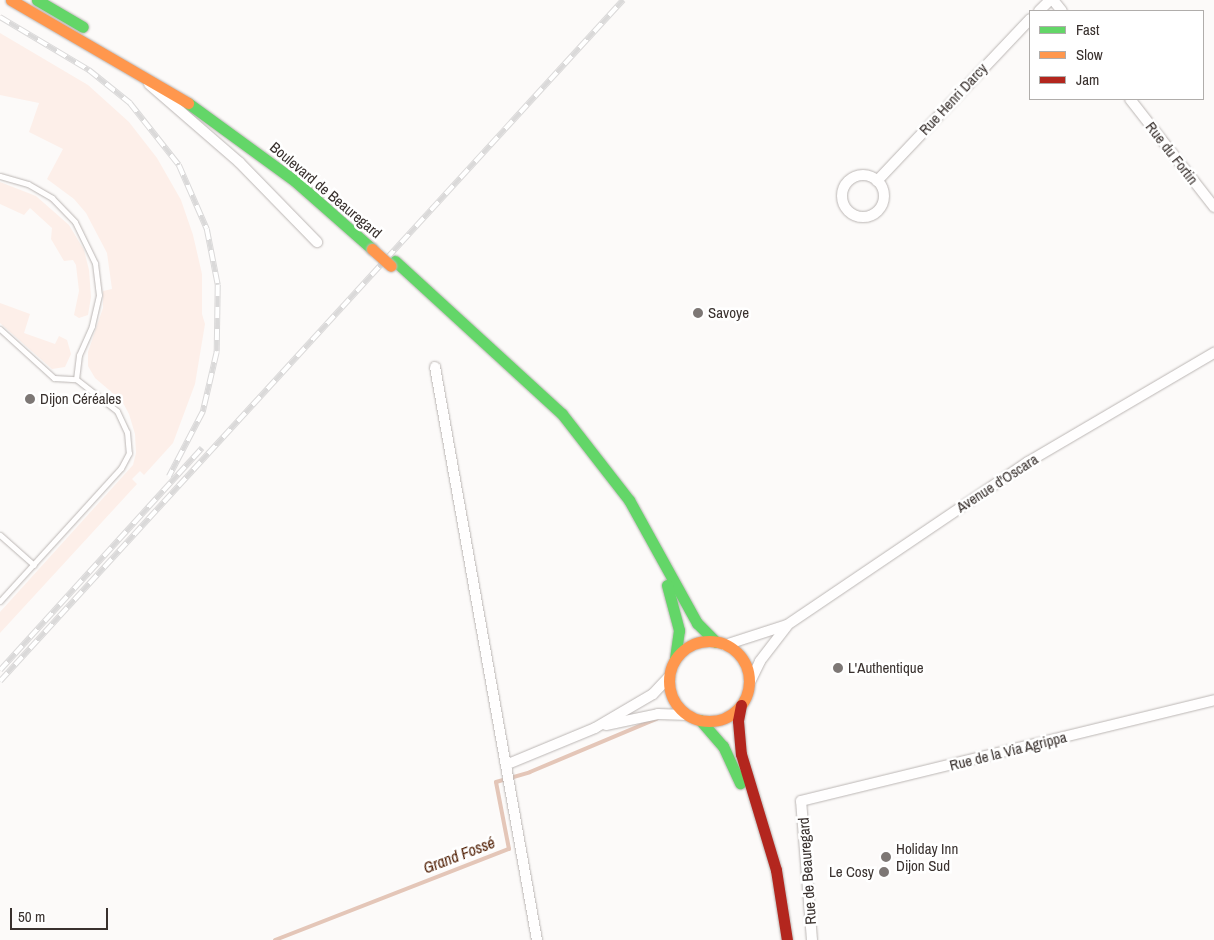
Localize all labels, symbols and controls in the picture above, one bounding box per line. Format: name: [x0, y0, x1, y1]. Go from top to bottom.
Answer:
legend: [1029, 10, 1204, 100]
text: Fast: [1076, 19, 1099, 40]
text: Slow: [1076, 44, 1103, 65]
street label: Rue Henri Darcy: [915, 59, 991, 139]
text: Jam: [1076, 69, 1099, 90]
street label: Rue du Fortin: [1142, 118, 1202, 188]
street label: Boulevard de Beauregard: [267, 138, 385, 242]
place label: Savoye: [708, 304, 749, 322]
marker: Savoye: [692, 307, 704, 319]
place label: Dijon Céréales: [40, 390, 121, 408]
marker: Dijon Céréales: [24, 393, 36, 405]
street label: Avenue d'Oscara: [953, 450, 1041, 516]
place label: L'Authentique: [848, 659, 924, 677]
marker: L'Authentique: [832, 662, 844, 674]
street label: Rue de la Via Agrippa: [947, 728, 1069, 774]
street label: Rue de Beauregard: [794, 817, 820, 925]
water label: Grand Fossé: [420, 833, 498, 877]
place label: Holiday Inn Dijon Sud: [896, 839, 958, 874]
marker: Holiday Inn Dijon Sud: [880, 851, 892, 863]
place label: Le Cosy: [829, 863, 874, 881]
marker: Le Cosy: [878, 866, 890, 878]
scale bar: [12, 898, 110, 930]
text: 50 m: [18, 906, 45, 927]

